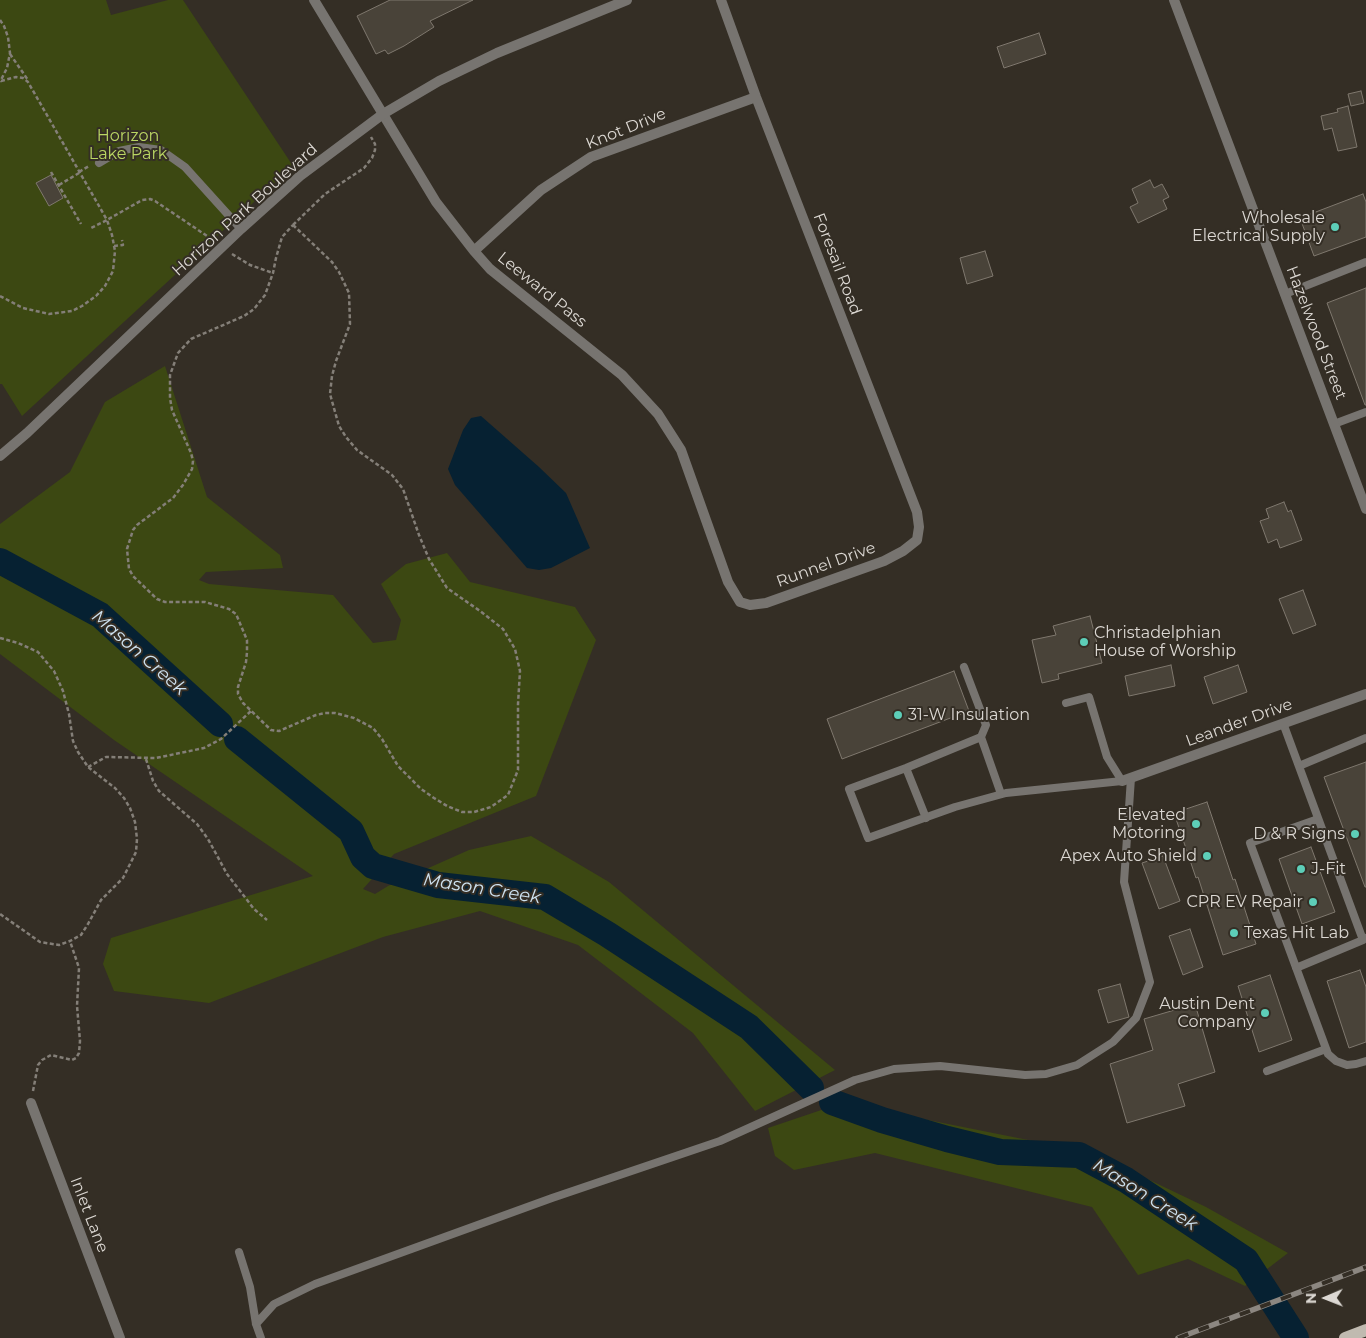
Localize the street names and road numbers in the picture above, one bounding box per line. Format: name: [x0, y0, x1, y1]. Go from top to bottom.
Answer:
street label: Knot Drive: [583, 104, 669, 154]
street label: Horizon Park Boulevard: [168, 140, 322, 280]
street label: Foresail Road: [809, 210, 865, 318]
street label: Leeward Pass: [494, 248, 590, 332]
street label: Hazelwood Street: [1282, 263, 1350, 403]
street label: Runnel Drive: [774, 538, 878, 592]
street label: Leander Drive: [1183, 695, 1295, 751]
street label: Inlet Lane: [66, 1174, 112, 1256]

